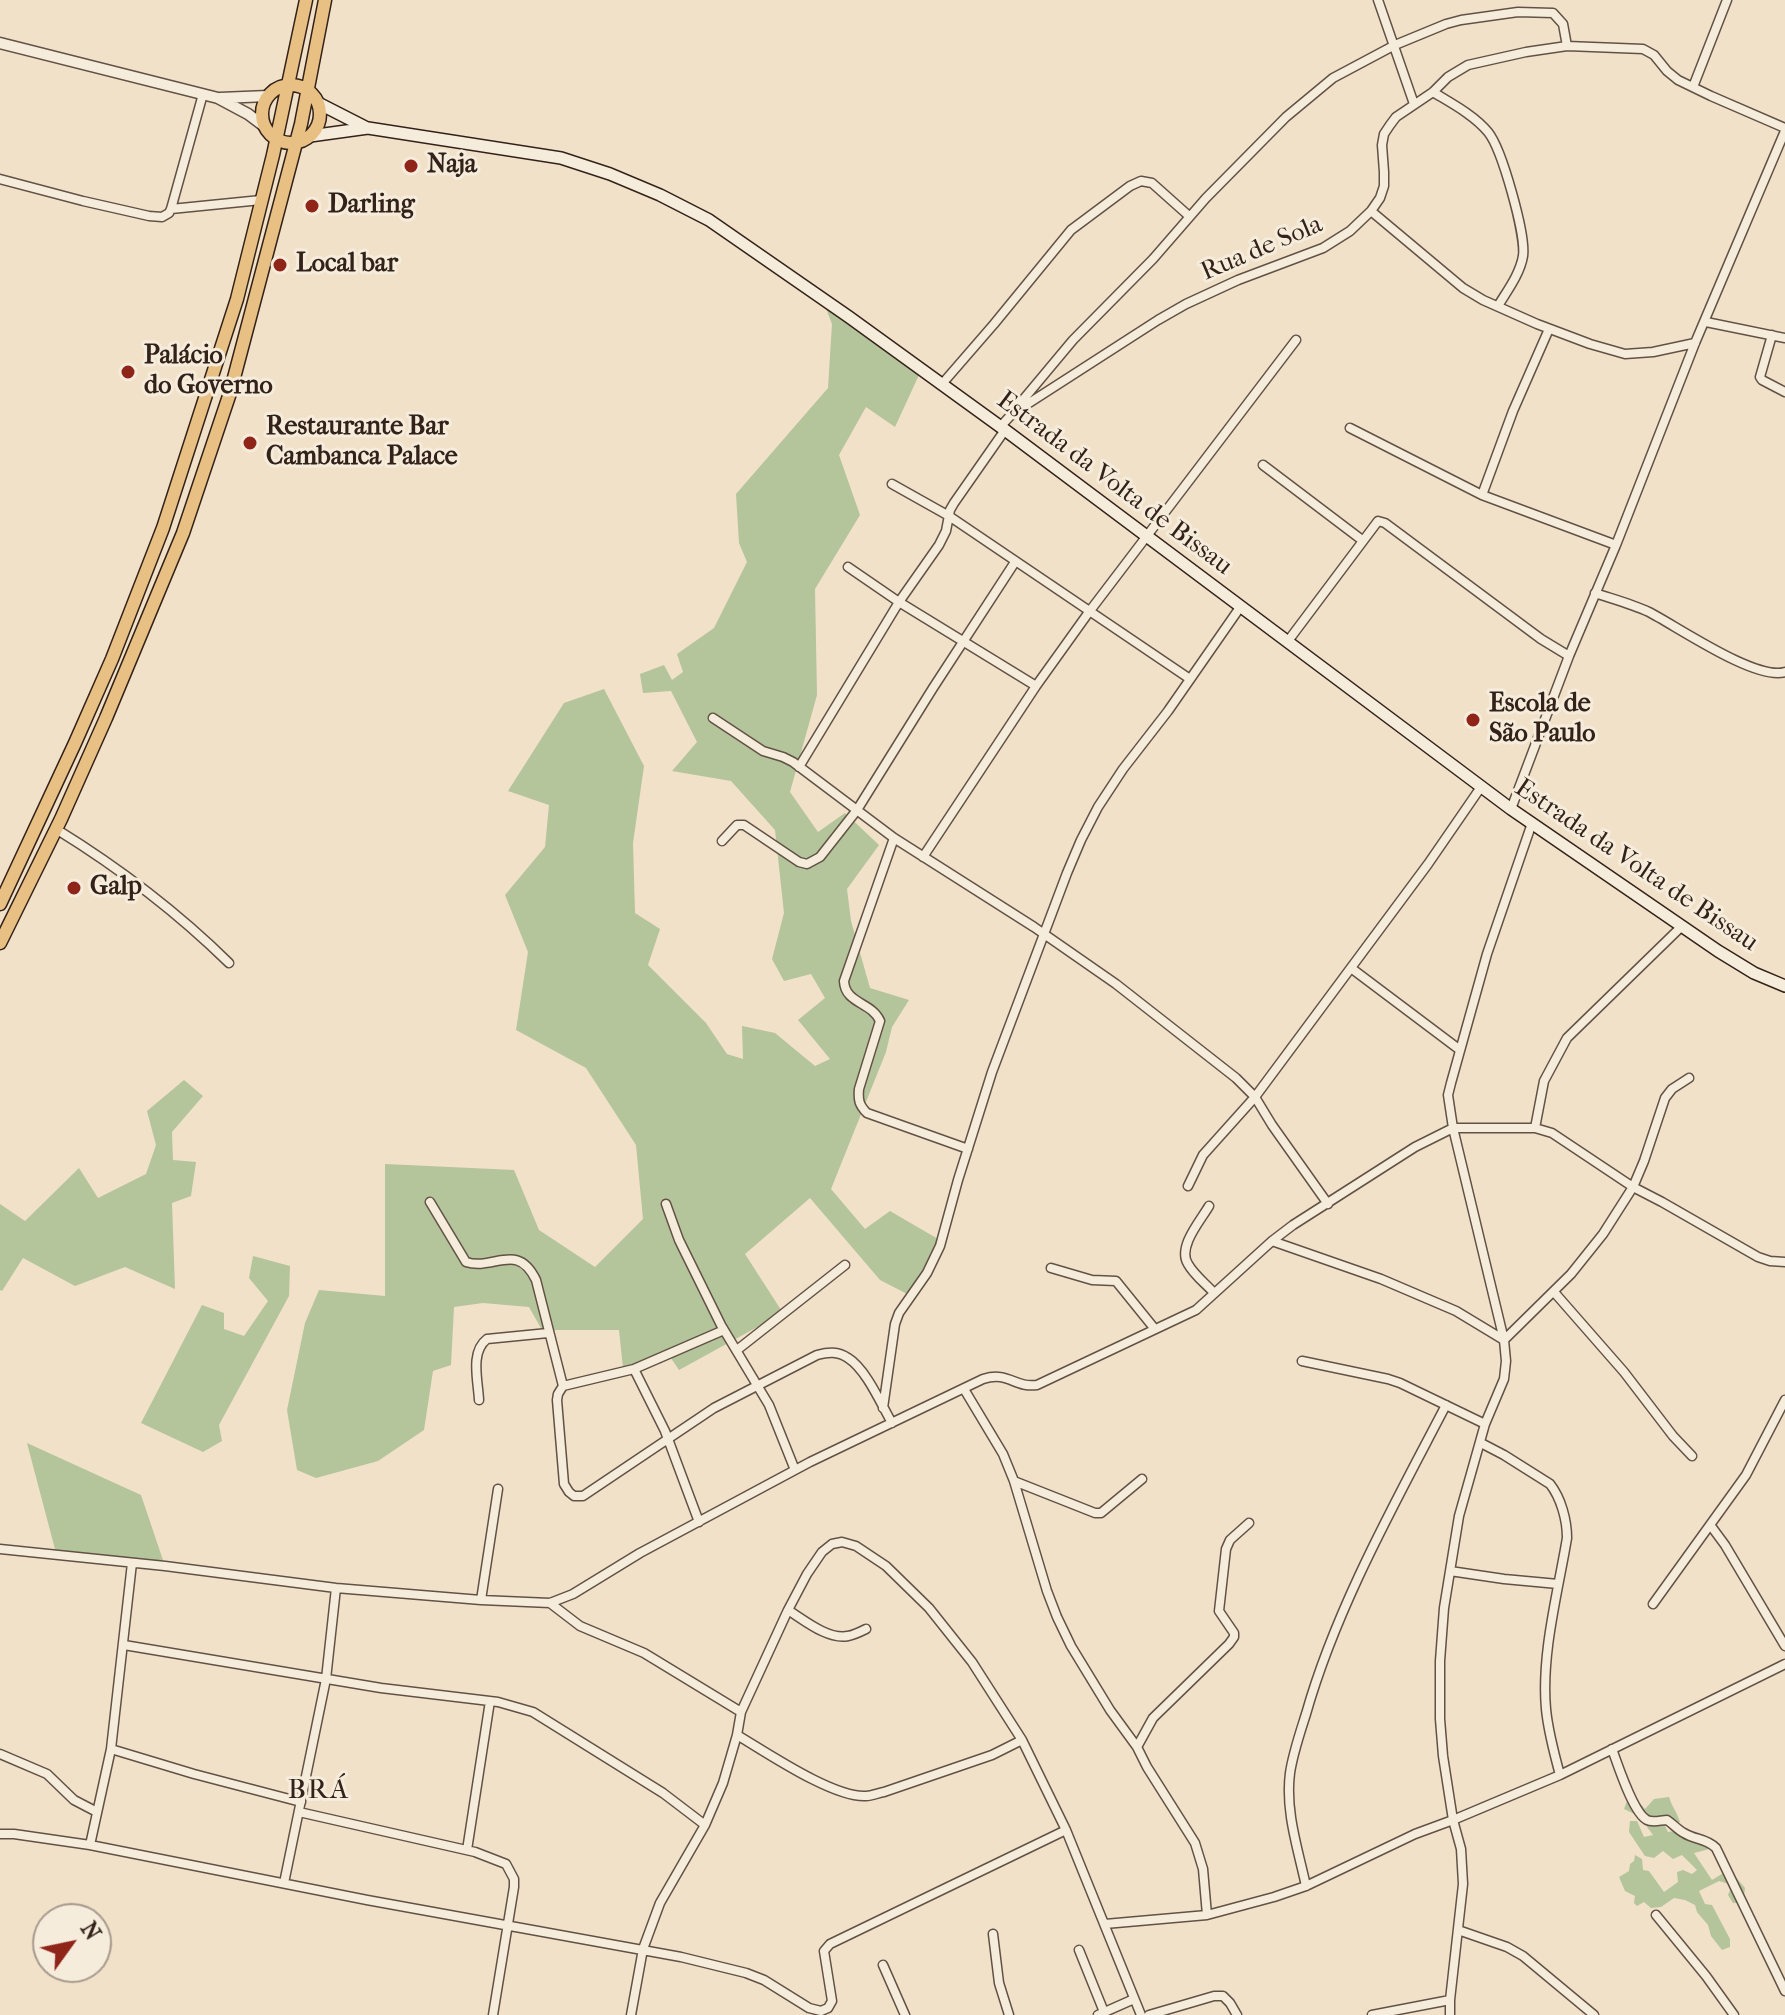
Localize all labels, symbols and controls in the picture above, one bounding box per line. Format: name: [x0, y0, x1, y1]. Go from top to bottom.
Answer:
place label: Naja: [427, 150, 477, 182]
marker: Naja: [402, 157, 420, 175]
place label: Darling: [328, 190, 415, 222]
marker: Darling: [303, 197, 321, 215]
street label: Rua de Sola: [1197, 209, 1327, 289]
place label: Local bar: [296, 249, 398, 281]
marker: Local bar: [271, 256, 289, 274]
place label: Palácio do Governo: [144, 341, 273, 402]
marker: Palácio do Governo: [119, 363, 137, 381]
street label: Estrada da Volta de Bissau: [990, 385, 1238, 583]
place label: Restaurante Bar Cambanca Palace: [266, 412, 458, 474]
marker: Restaurante Bar Cambanca Palace: [241, 434, 259, 452]
place label: Escola de São Paulo: [1489, 689, 1595, 750]
marker: Escola de São Paulo: [1464, 711, 1482, 729]
street label: Estrada da Volta de Bissau: [1508, 773, 1764, 959]
place label: Galp: [90, 872, 142, 904]
marker: Galp: [65, 879, 83, 897]
district label: BRÁ: [288, 1774, 350, 1808]
north arrow: [32, 1903, 112, 1983]
text: N: [75, 1917, 106, 1945]

